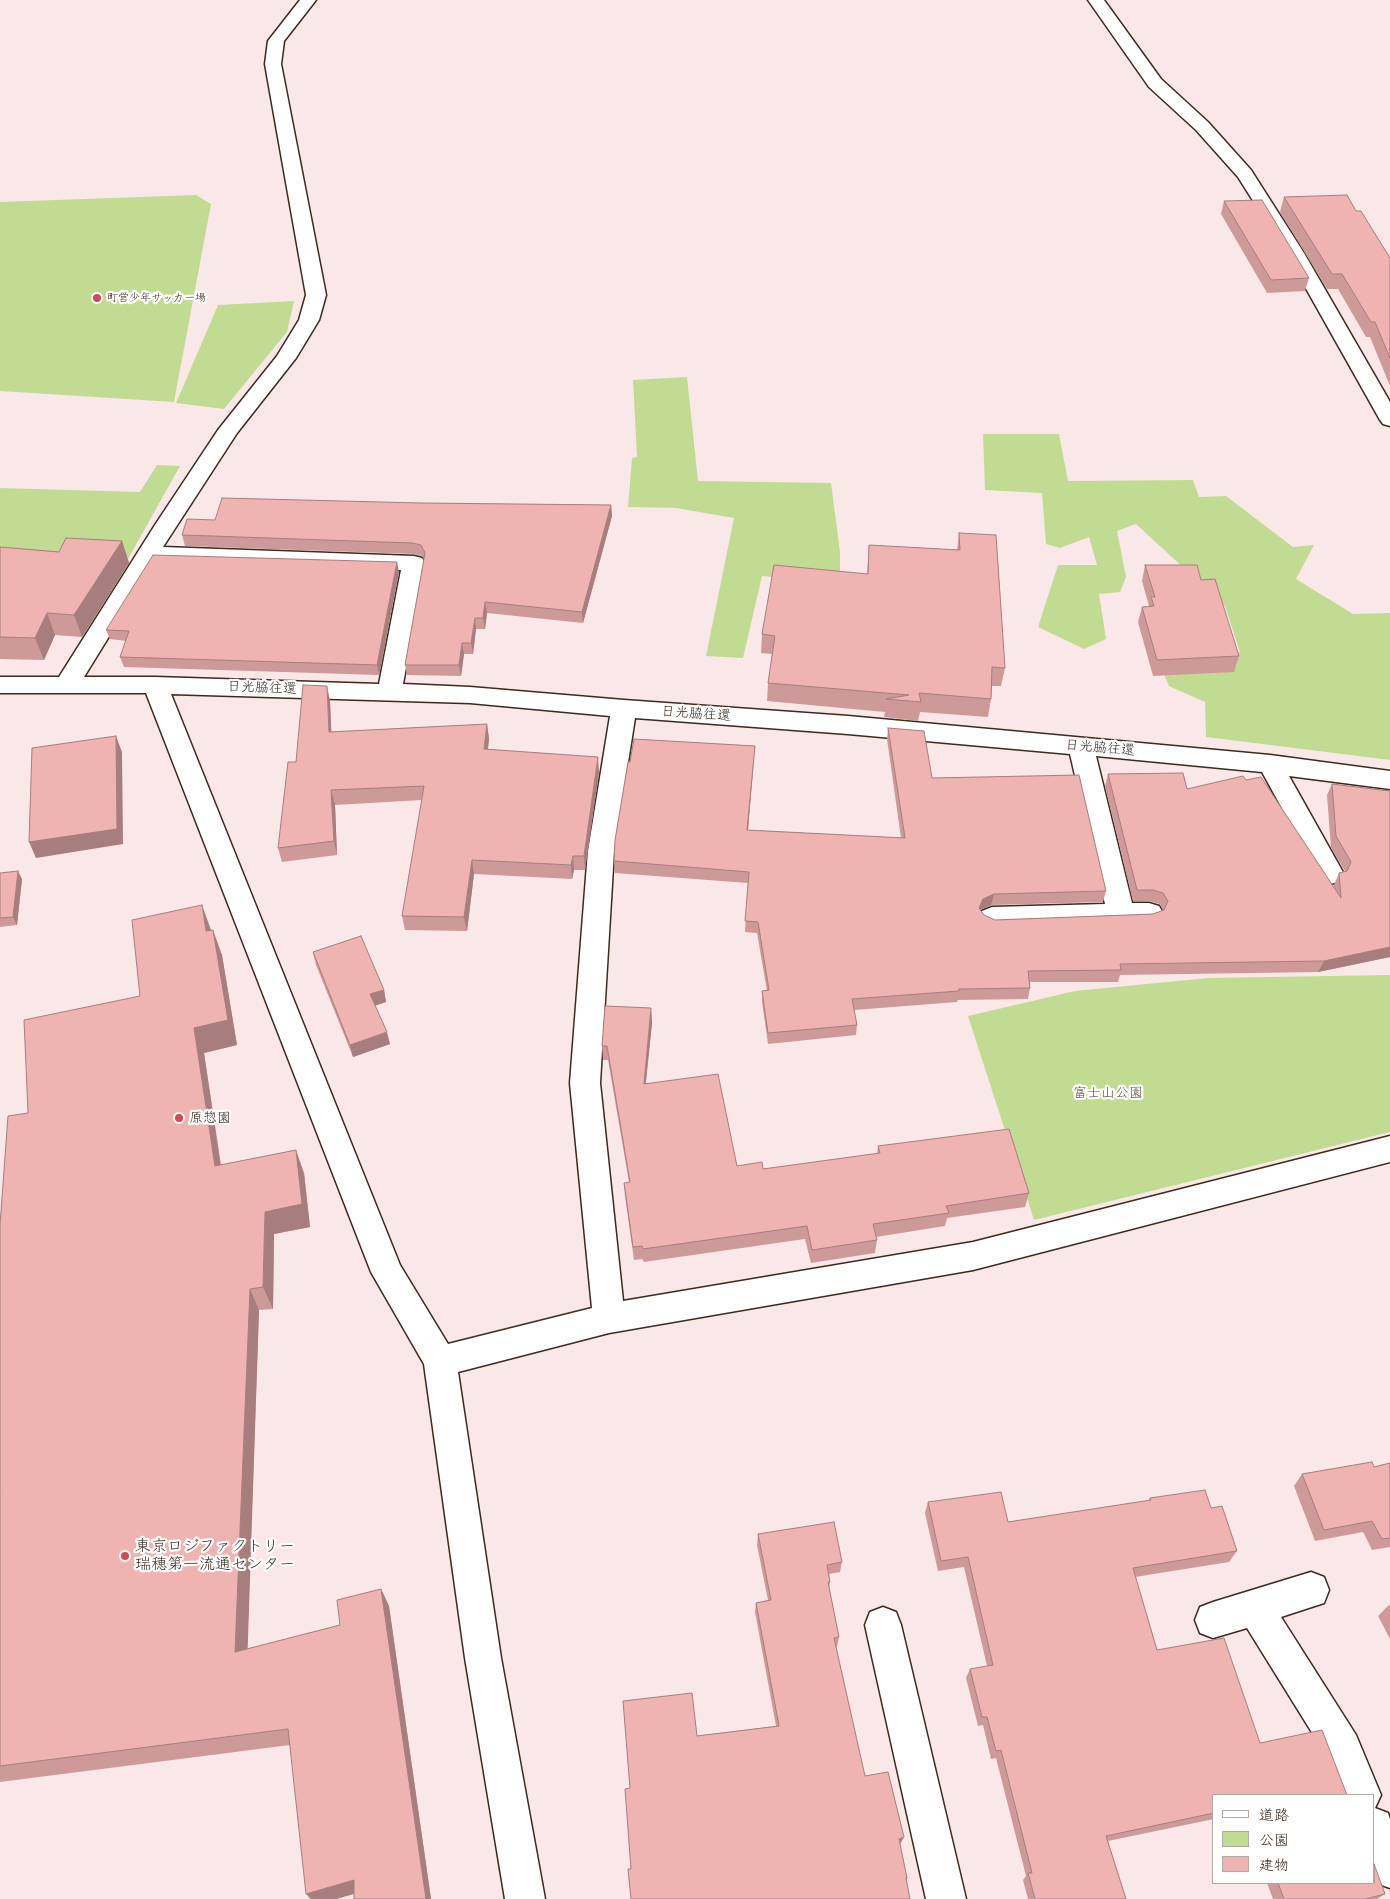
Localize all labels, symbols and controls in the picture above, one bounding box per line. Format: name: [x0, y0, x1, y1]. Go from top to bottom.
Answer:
place label: 町営少年サッカー場: [107, 291, 206, 305]
marker: 町営少年サッカー場: [91, 292, 103, 304]
street label: 日光脇往還: [227, 678, 297, 698]
street label: 日光脇往還: [660, 703, 732, 725]
street label: 日光脇往還: [1064, 737, 1136, 759]
park label: 富士山公園: [1073, 1085, 1143, 1101]
place label: 原惣園: [189, 1110, 231, 1126]
marker: 原惣園: [173, 1112, 185, 1124]
place label: 東京ロジファクトリー 瑞穂第一流通センター: [135, 1537, 295, 1575]
marker: 東京ロジファクトリー 瑞穂第一流通センター: [119, 1550, 131, 1562]
legend: [1212, 1794, 1375, 1884]
text: 道路: [1259, 1804, 1289, 1825]
text: 公園: [1259, 1829, 1289, 1850]
text: 建物: [1259, 1854, 1289, 1875]

